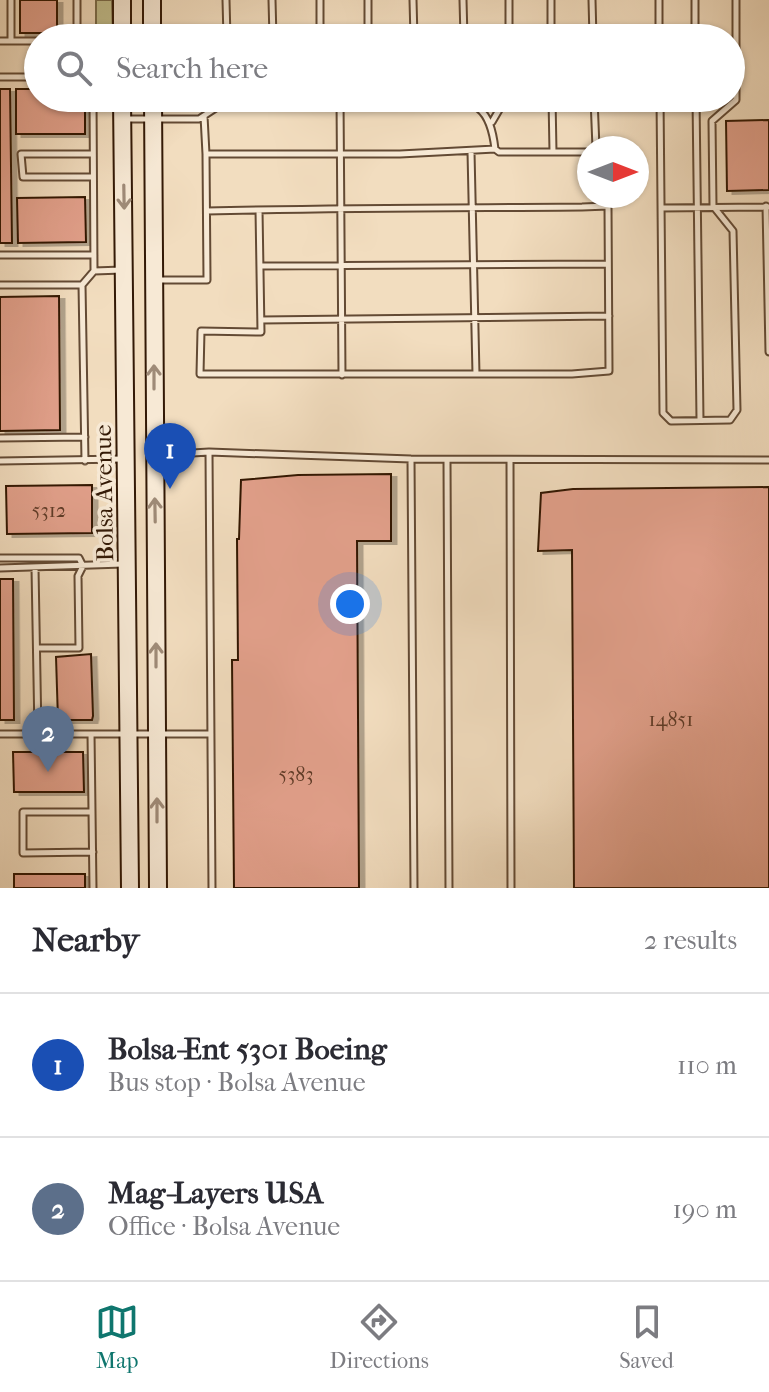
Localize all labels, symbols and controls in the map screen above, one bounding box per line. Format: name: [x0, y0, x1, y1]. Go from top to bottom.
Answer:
search box: [24, 24, 745, 112]
icon: search: [52, 46, 96, 90]
text: Search here: [116, 51, 268, 86]
north arrow: [577, 136, 649, 208]
one-way arrow: [116, 183, 132, 210]
one-way arrow: [146, 364, 162, 391]
pin: 1: [144, 423, 196, 489]
street label: Bolsa Avenue: [89, 424, 119, 562]
one-way arrow: [147, 497, 163, 524]
house number: 5312: [32, 499, 66, 522]
your location: [330, 584, 370, 624]
one-way arrow: [148, 642, 164, 669]
pin: 2: [22, 706, 74, 772]
house number: 14851: [649, 708, 693, 731]
house number: 5383: [278, 763, 314, 786]
one-way arrow: [150, 797, 165, 824]
text: Nearby: [32, 920, 139, 960]
text: 2 results: [644, 925, 737, 956]
text: Bolsa-Ent 5301 Boeing: [108, 1032, 387, 1067]
text: 1: [53, 1050, 63, 1081]
text: 110 m: [677, 1050, 737, 1081]
text: Bus stop · Bolsa Avenue: [108, 1067, 366, 1098]
text: Mag-Layers USA: [108, 1176, 323, 1211]
text: 2: [51, 1194, 65, 1225]
text: 190 m: [673, 1194, 737, 1225]
text: Office · Bolsa Avenue: [108, 1211, 340, 1242]
tab: Map: [95, 1300, 139, 1374]
tab: Directions: [330, 1300, 429, 1374]
tab: Saved: [619, 1300, 674, 1374]

